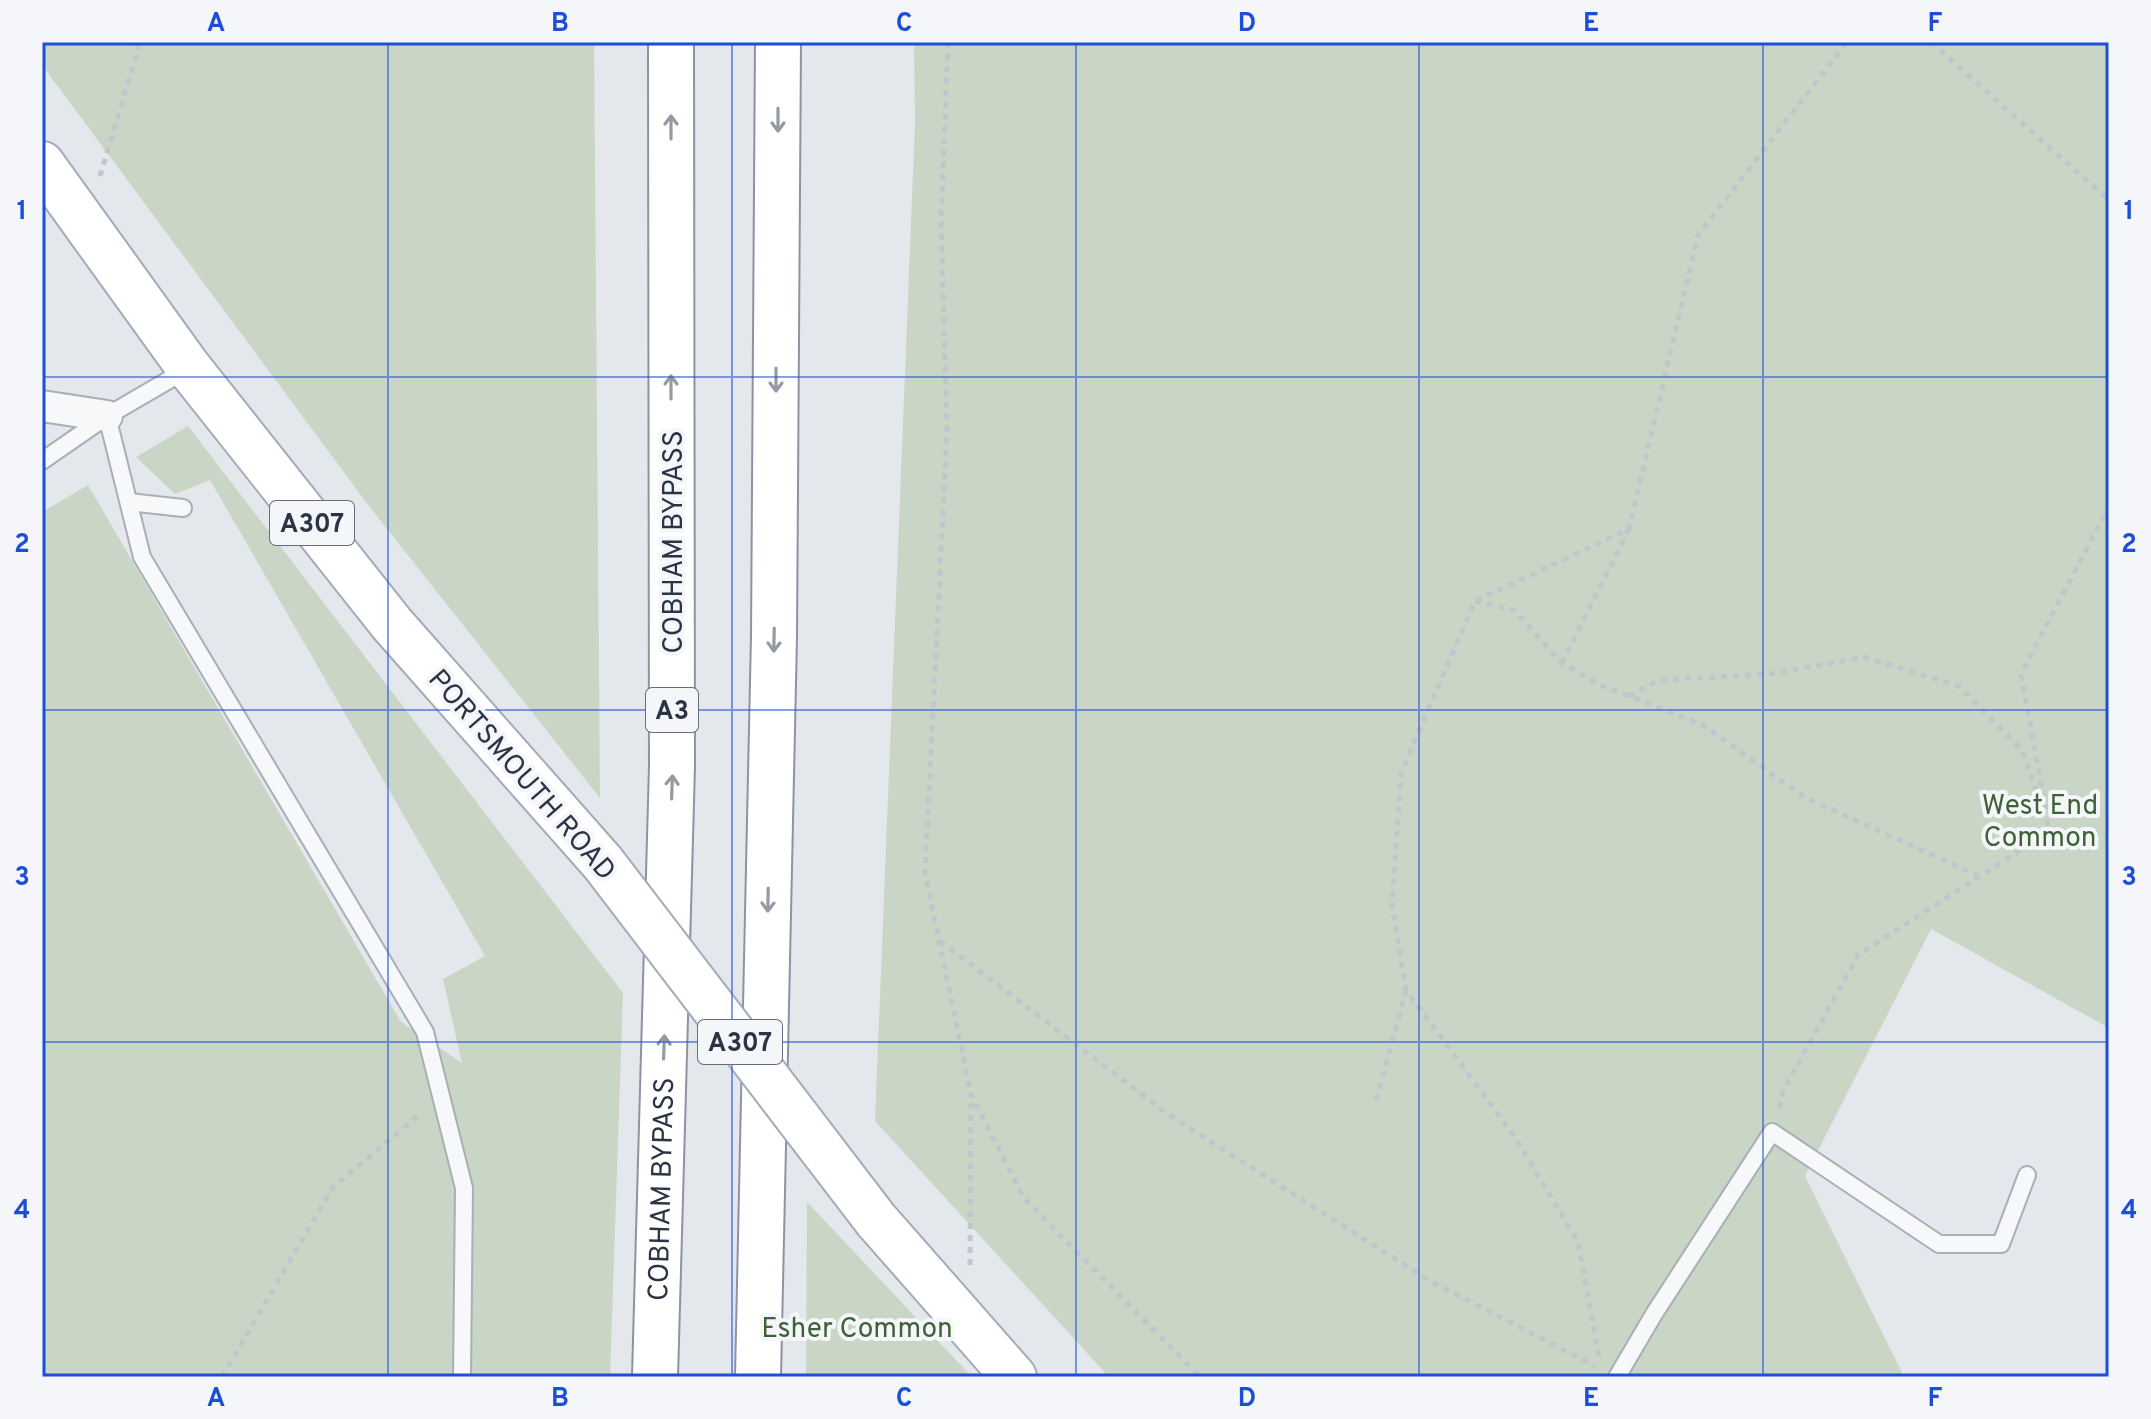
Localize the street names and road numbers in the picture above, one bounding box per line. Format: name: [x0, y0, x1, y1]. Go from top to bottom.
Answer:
street label: COBHAM BYPASS: [657, 430, 693, 654]
road number: A307: [270, 501, 354, 545]
street label: PORTSMOUTH ROAD: [419, 663, 622, 889]
road number: A3: [646, 688, 698, 732]
road number: A307: [698, 1020, 782, 1064]
street label: COBHAM BYPASS: [642, 1077, 684, 1301]

